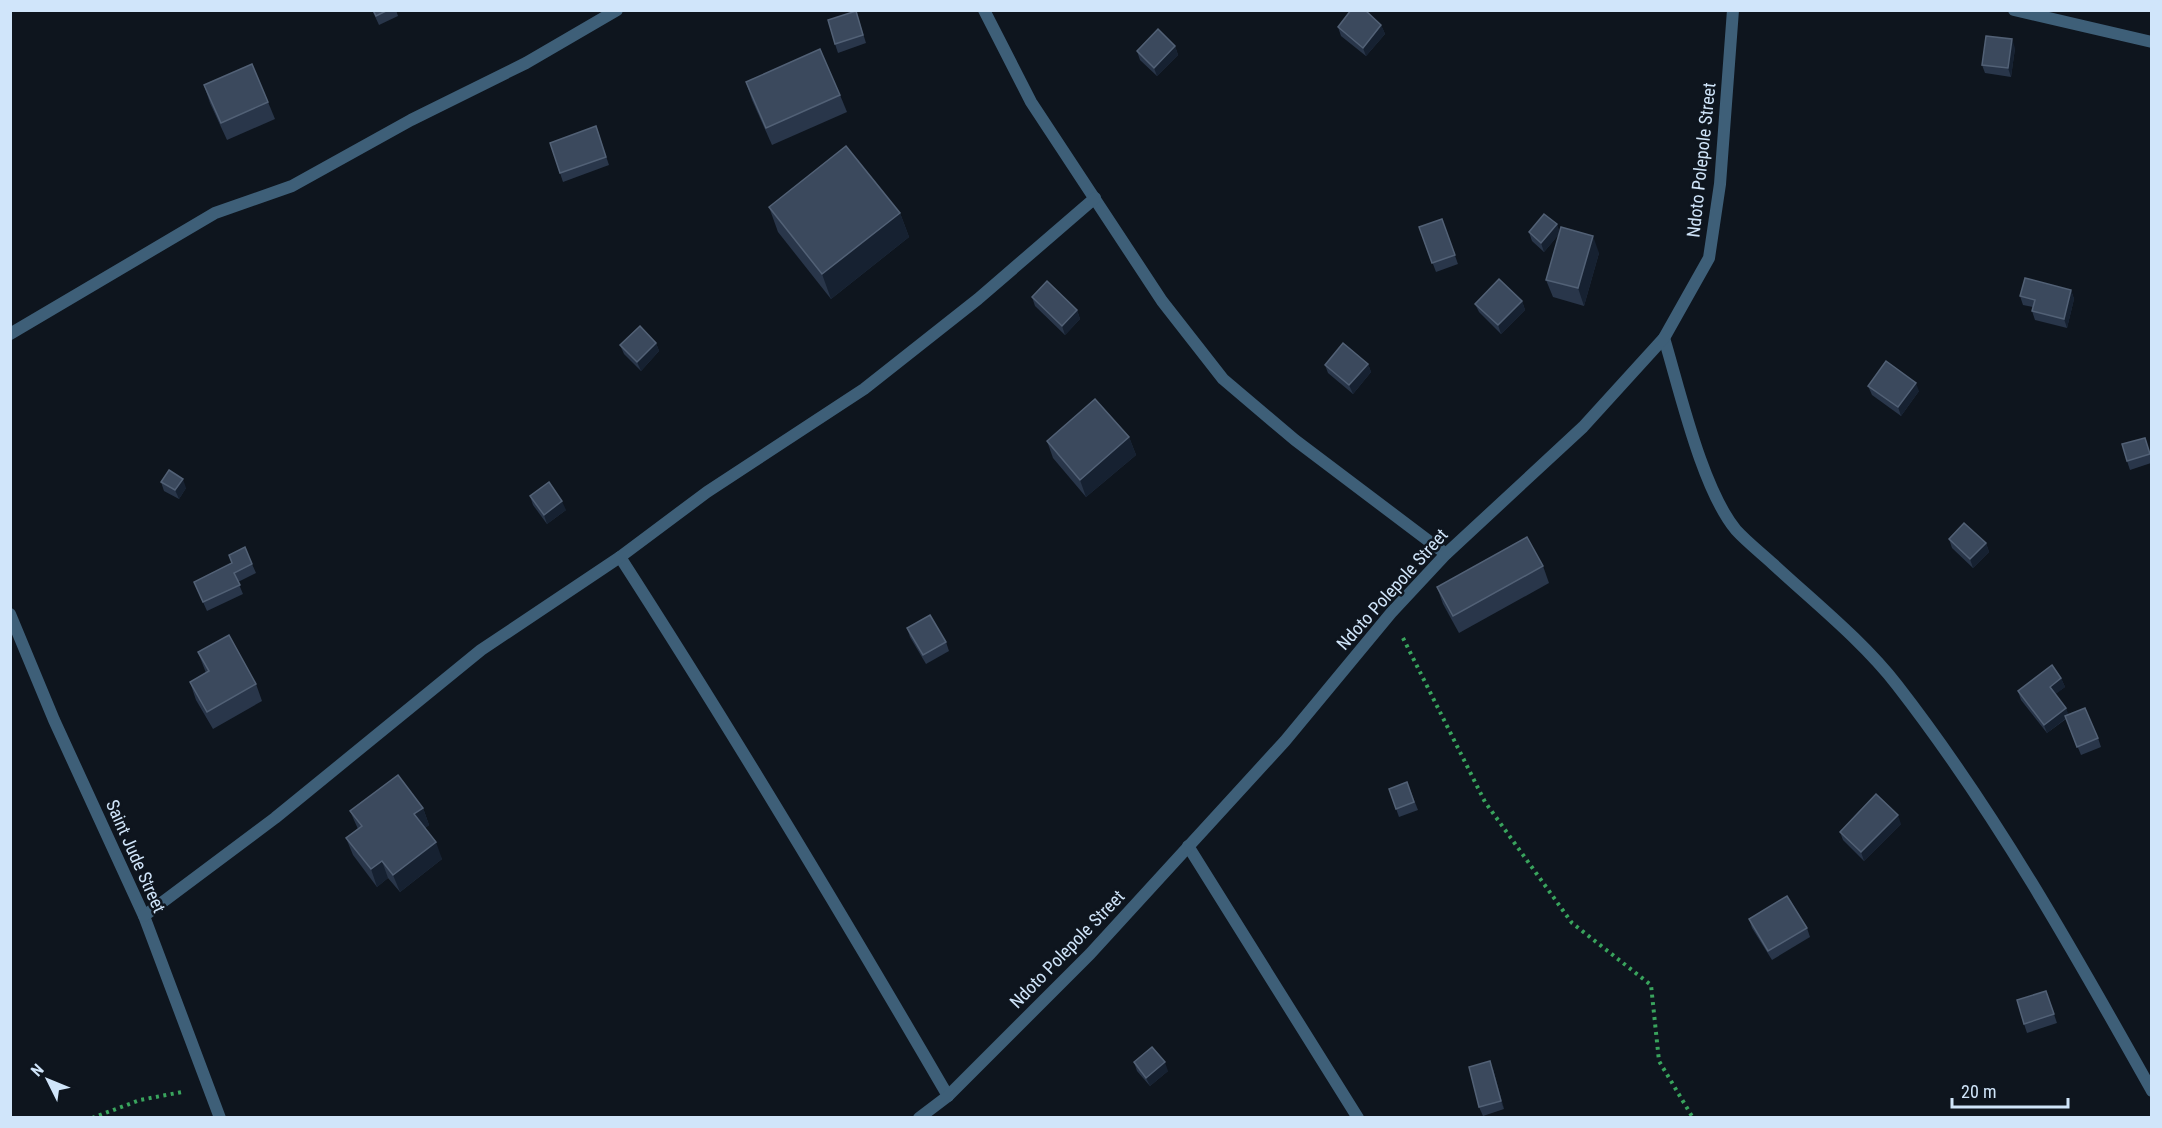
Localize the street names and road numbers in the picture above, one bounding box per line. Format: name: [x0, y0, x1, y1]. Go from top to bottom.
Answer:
street label: Ndoto Polepole Street: [1682, 81, 1720, 239]
street label: Ndoto Polepole Street: [1332, 524, 1452, 654]
street label: Saint Jude Street: [102, 796, 170, 916]
street label: Ndoto Polepole Street: [1005, 886, 1129, 1012]

